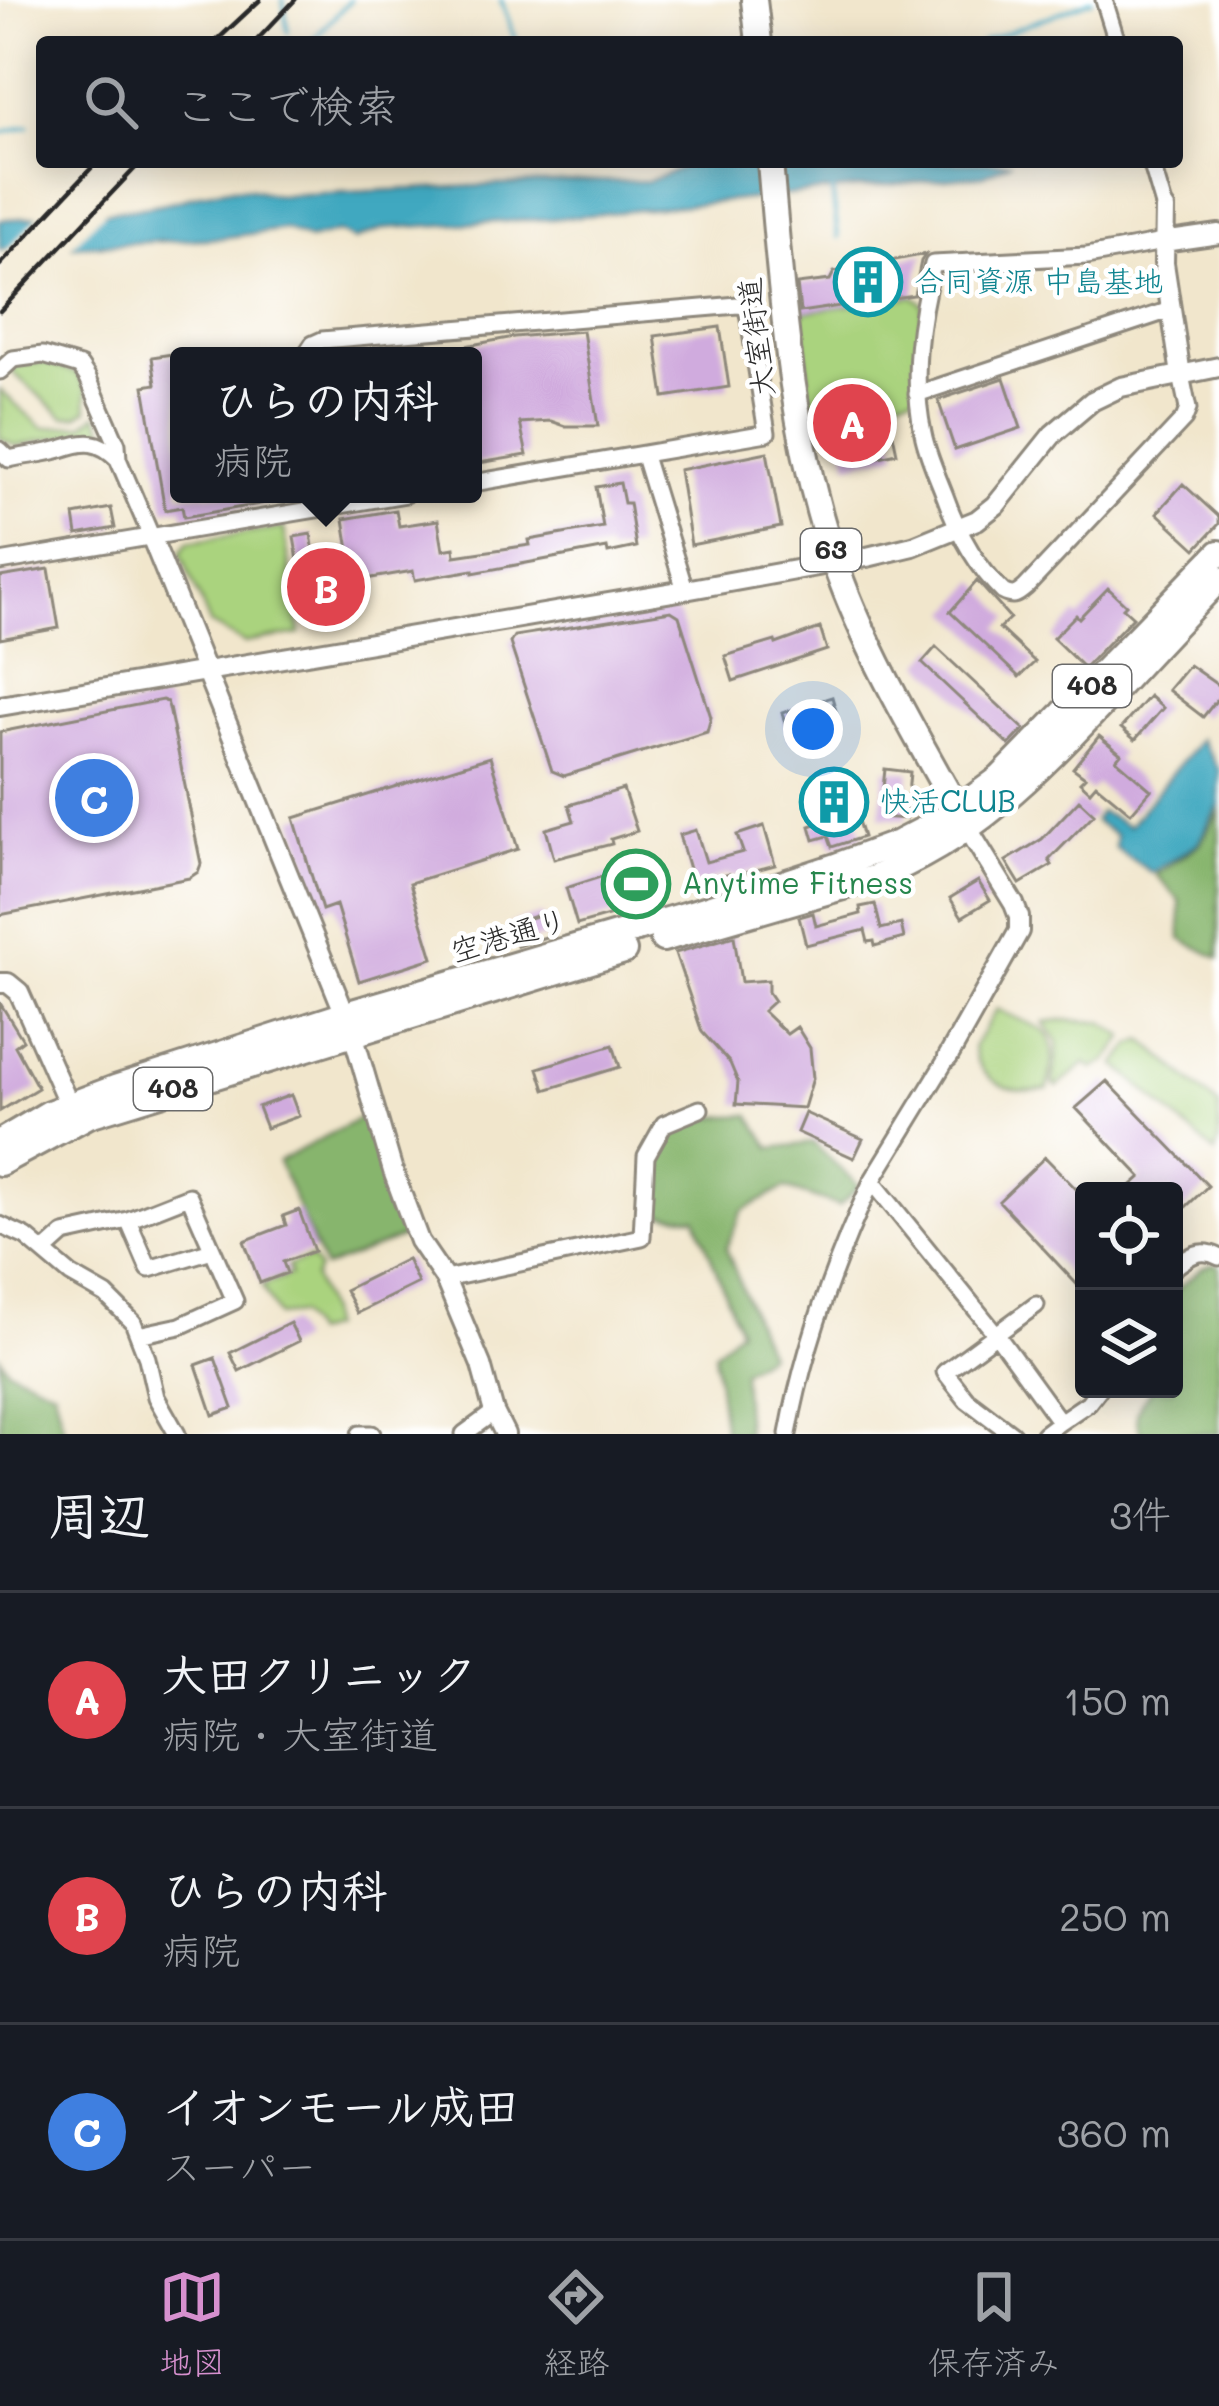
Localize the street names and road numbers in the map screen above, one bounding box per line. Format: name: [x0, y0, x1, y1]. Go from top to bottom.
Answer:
street label: 大室街道: [728, 275, 782, 399]
road number: 63: [801, 529, 861, 571]
road number: 408: [1053, 665, 1131, 707]
street label: 空港通り: [445, 898, 572, 970]
road number: 408: [134, 1068, 212, 1110]

